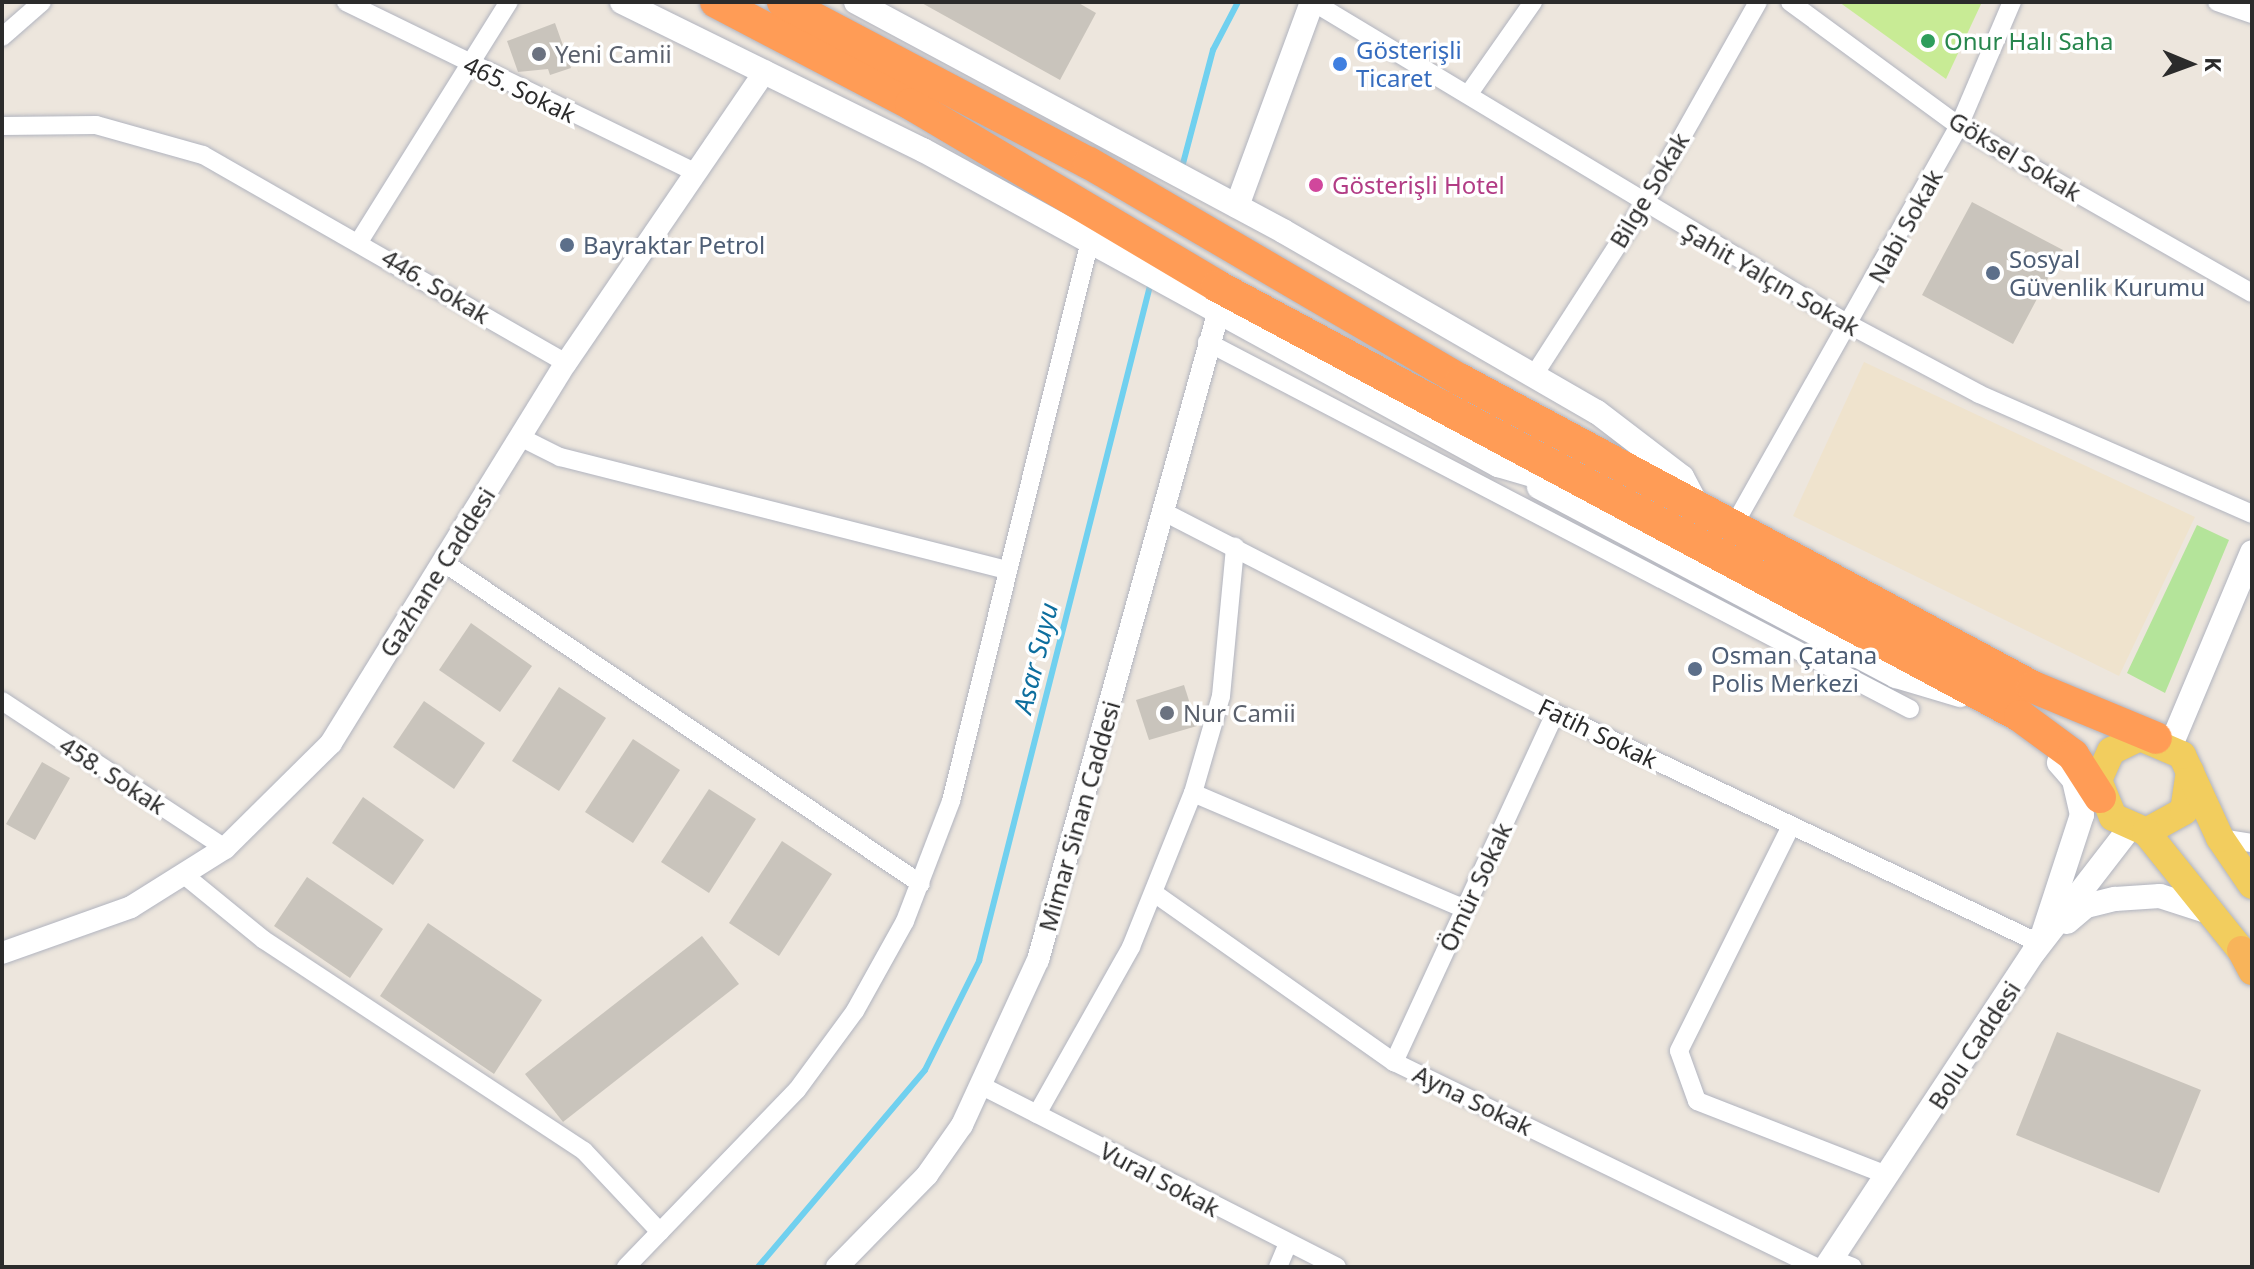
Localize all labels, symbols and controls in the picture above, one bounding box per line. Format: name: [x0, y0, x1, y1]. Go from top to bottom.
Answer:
north arrow: [2150, 24, 2230, 104]
place label: Onur Halı Saha: [1944, 27, 2113, 55]
marker: Onur Halı Saha: [1919, 32, 1937, 50]
place label: Gösterişli Ticaret: [1356, 36, 1462, 92]
place label: Yeni Camii: [555, 40, 672, 68]
marker: Yeni Camii: [530, 45, 548, 63]
street label: 465. Sokak: [459, 50, 581, 128]
marker: Gösterişli Ticaret: [1331, 55, 1349, 73]
text: K: [2199, 57, 2229, 72]
street label: Göksel Sokak: [1944, 105, 2086, 207]
street label: Bilge Sokak: [1603, 127, 1695, 253]
street label: Nabi Sokak: [1862, 164, 1948, 288]
place label: Gösterişli Hotel: [1332, 171, 1505, 199]
marker: Gösterişli Hotel: [1307, 176, 1325, 194]
street label: Şahit Yalçın Sokak: [1677, 216, 1865, 342]
place label: Bayraktar Petrol: [583, 231, 765, 259]
marker: Bayraktar Petrol: [558, 236, 576, 254]
street label: 446. Sokak: [377, 243, 495, 329]
place label: Sosyal Güvenlik Kurumu: [2009, 245, 2205, 301]
marker: Sosyal Güvenlik Kurumu: [1984, 264, 2002, 282]
street label: Gazhane Caddesi: [373, 482, 501, 662]
water label: Asar Suyu: [1007, 599, 1065, 717]
place label: Osman Çatana Polis Merkezi: [1711, 641, 1877, 697]
marker: Osman Çatana Polis Merkezi: [1686, 660, 1704, 678]
street label: Fatih Sokak: [1534, 692, 1662, 774]
street label: Mimar Sinan Caddesi: [1032, 698, 1126, 934]
place label: Nur Camii: [1183, 699, 1296, 727]
marker: Nur Camii: [1158, 704, 1176, 722]
street label: 458. Sokak: [55, 730, 171, 820]
street label: Ömür Sokak: [1433, 818, 1517, 956]
street label: Bolu Caddesi: [1922, 976, 2026, 1114]
street label: Ayna Sokak: [1409, 1059, 1537, 1141]
street label: Vural Sokak: [1095, 1136, 1225, 1222]

